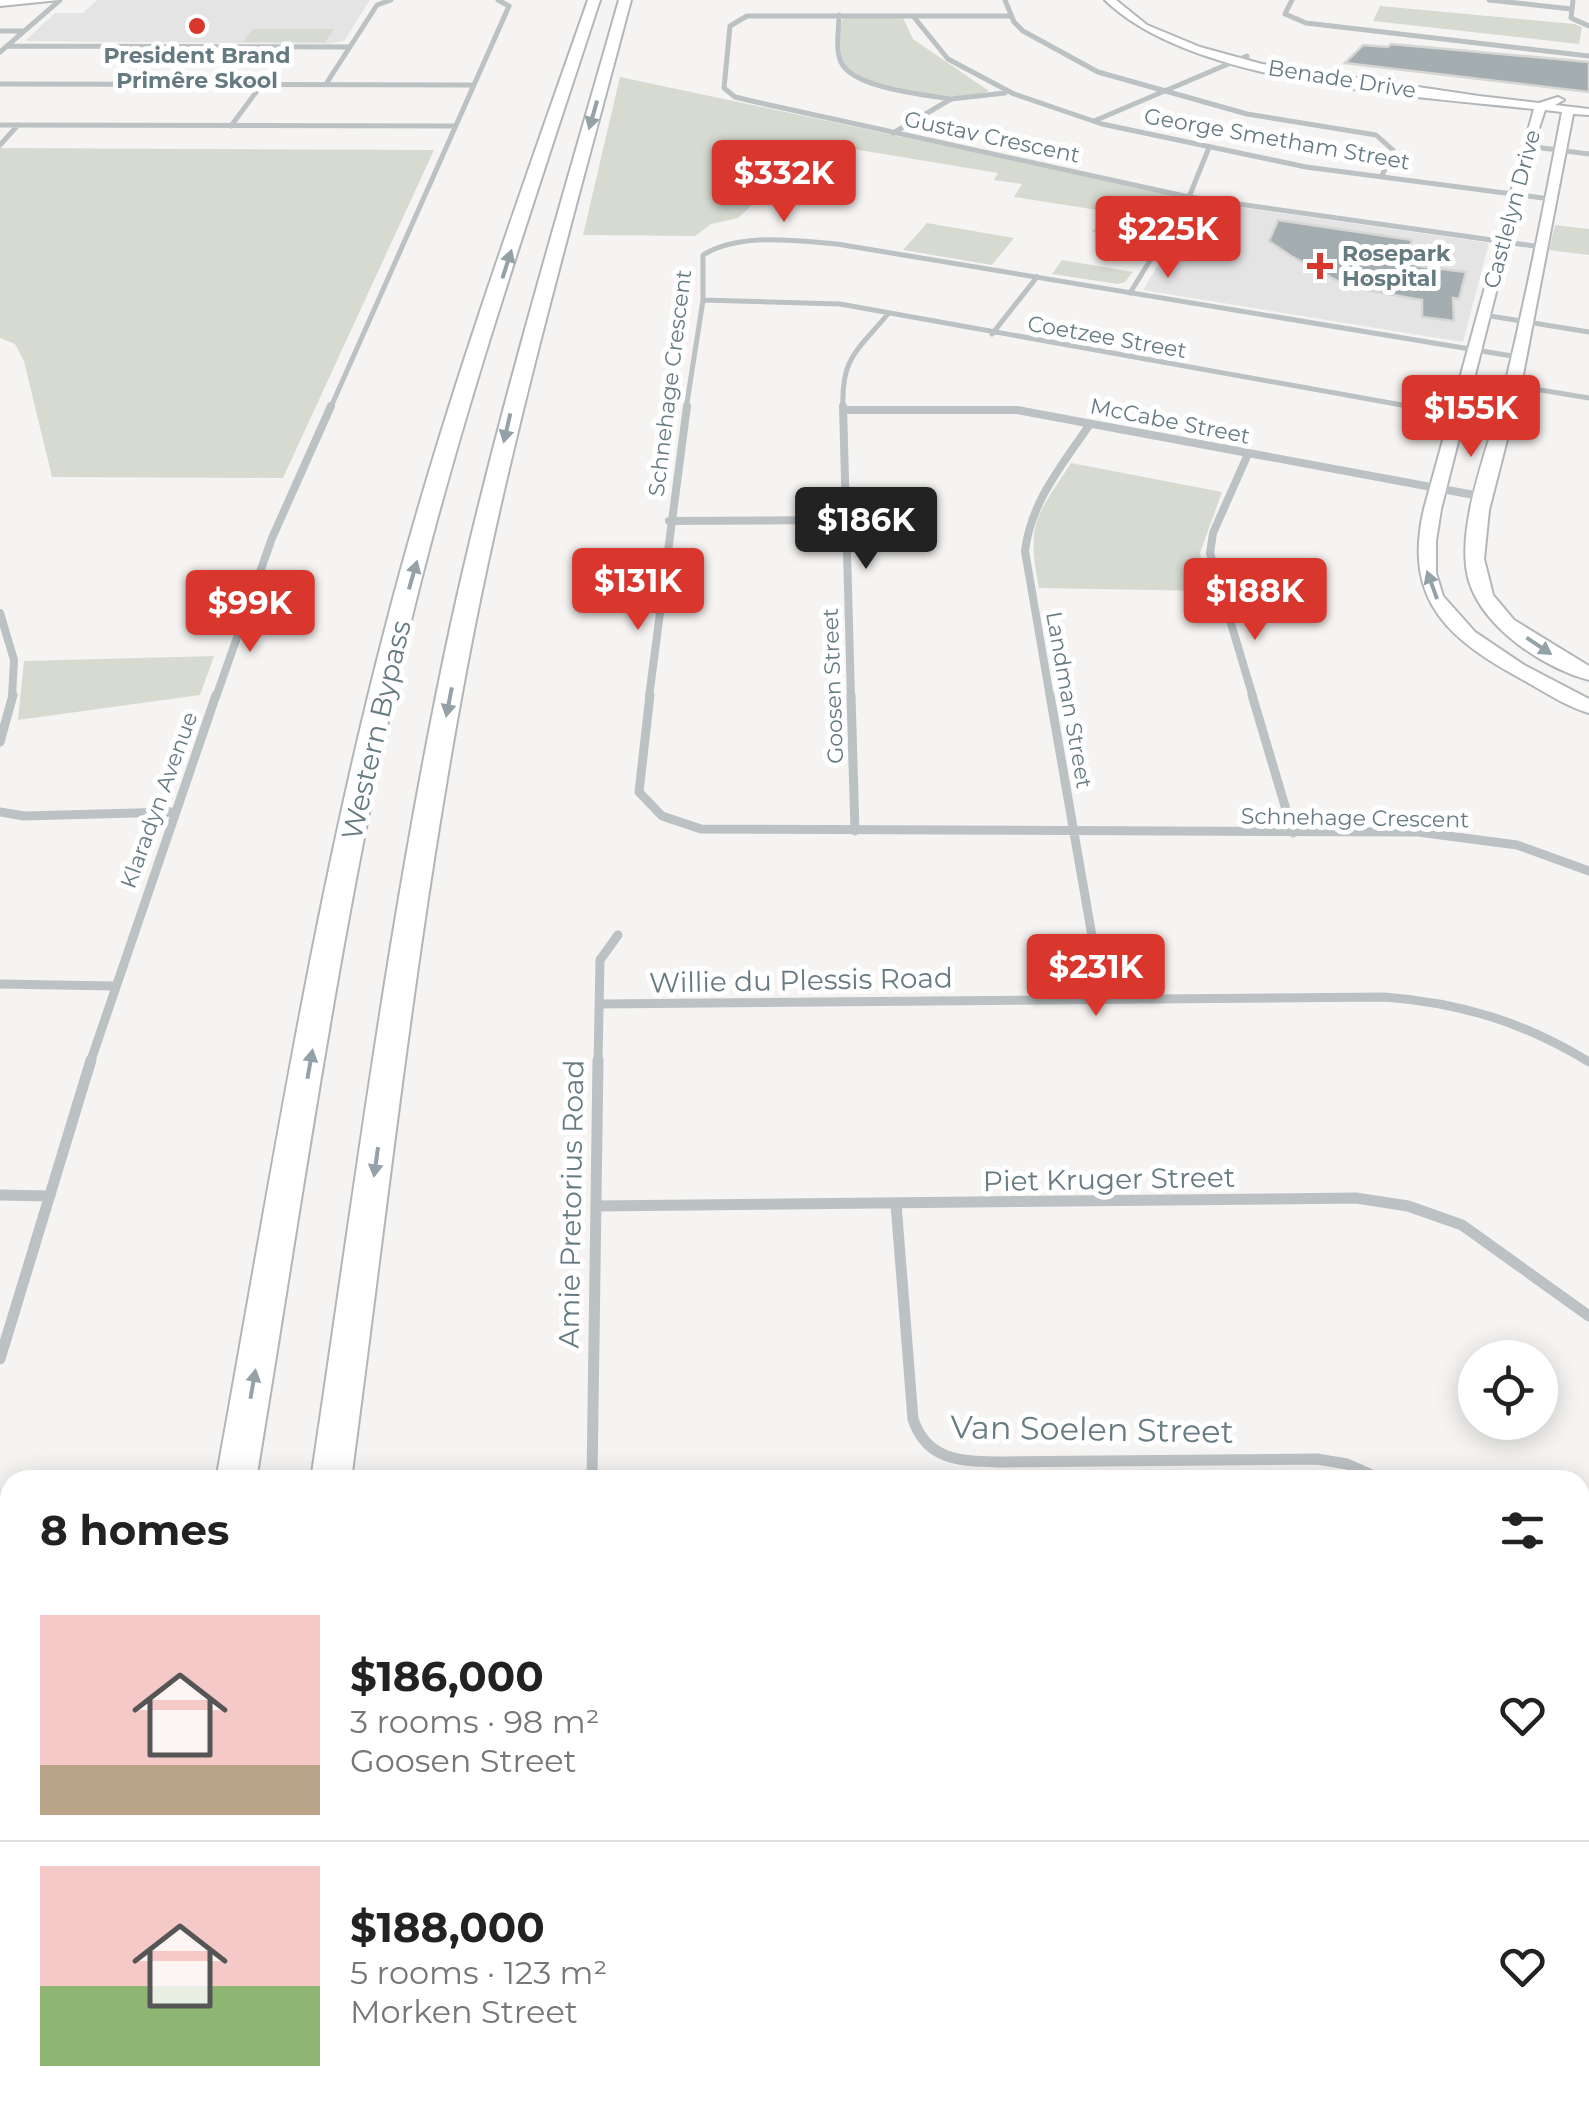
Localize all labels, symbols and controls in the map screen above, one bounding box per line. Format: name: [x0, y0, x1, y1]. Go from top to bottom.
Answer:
marker: President Brand Primêre Skool: [186, 15, 208, 37]
place label: President Brand Primêre Skool: [103, 42, 291, 94]
street label: Benade Drive: [1266, 54, 1418, 104]
one-way arrow: [585, 100, 601, 131]
street label: George Smetham Street: [1142, 102, 1412, 176]
street label: Gustav Crescent: [902, 105, 1082, 169]
street label: Castlelyn Drive: [1478, 127, 1546, 291]
pin: $332K: [714, 140, 854, 225]
text: $332K: [734, 153, 834, 192]
pin: $225K: [1098, 196, 1238, 281]
text: $225K: [1118, 209, 1218, 248]
place label: Rosepark Hospital: [1342, 240, 1451, 292]
one-way arrow: [501, 249, 516, 279]
marker: Rosepark Hospital: [1307, 253, 1333, 279]
street label: Schnehage Crescent: [643, 268, 697, 498]
street label: Coetzee Street: [1025, 310, 1189, 364]
pin: $155K: [1401, 375, 1541, 460]
text: $155K: [1424, 388, 1518, 427]
street label: McCabe Street: [1088, 392, 1252, 450]
one-way arrow: [499, 413, 514, 444]
pin: $186K: [796, 487, 936, 572]
text: $186K: [817, 500, 915, 539]
pin: $131K: [568, 548, 708, 633]
pin: $188K: [1185, 558, 1325, 643]
one-way arrow: [405, 559, 421, 590]
text: $131K: [594, 561, 682, 600]
pin: $99K: [191, 570, 309, 655]
one-way arrow: [1424, 570, 1439, 600]
text: $188K: [1206, 571, 1304, 610]
text: $99K: [208, 583, 292, 622]
street label: Goosen Street: [817, 608, 849, 764]
street label: Landman Street: [1040, 609, 1098, 791]
street label: Western Bypass: [334, 617, 418, 843]
one-way arrow: [1525, 636, 1552, 655]
one-way arrow: [440, 687, 456, 718]
street label: Klaradyn Avenue: [115, 708, 203, 892]
street label: Schnehage Crescent: [1241, 803, 1469, 833]
pin: $231K: [1026, 934, 1166, 1019]
text: $231K: [1049, 947, 1143, 986]
street label: Willie du Plessis Road: [649, 960, 953, 1000]
one-way arrow: [303, 1048, 318, 1079]
street label: Amie Pretorius Road: [551, 1059, 591, 1349]
one-way arrow: [368, 1146, 384, 1178]
street label: Piet Kruger Street: [983, 1160, 1235, 1198]
map controls: [1458, 1340, 1558, 1440]
button: locate: [1458, 1340, 1558, 1440]
one-way arrow: [246, 1368, 261, 1399]
street label: Van Soelen Street: [950, 1407, 1234, 1451]
icon: filters: [1495, 1503, 1550, 1558]
text: 8 homes: [40, 1504, 229, 1556]
text: $186,000: [350, 1650, 544, 1702]
icon: home: [120, 1655, 240, 1775]
icon: heart: [1495, 1688, 1550, 1743]
text: 3 rooms · 98 m²: [350, 1702, 599, 1741]
text: Goosen Street: [350, 1741, 577, 1780]
text: $188,000: [350, 1901, 545, 1953]
icon: home: [120, 1906, 240, 2026]
icon: heart: [1495, 1939, 1550, 1994]
text: 5 rooms · 123 m²: [350, 1953, 607, 1992]
text: Morken Street: [350, 1992, 578, 2031]

